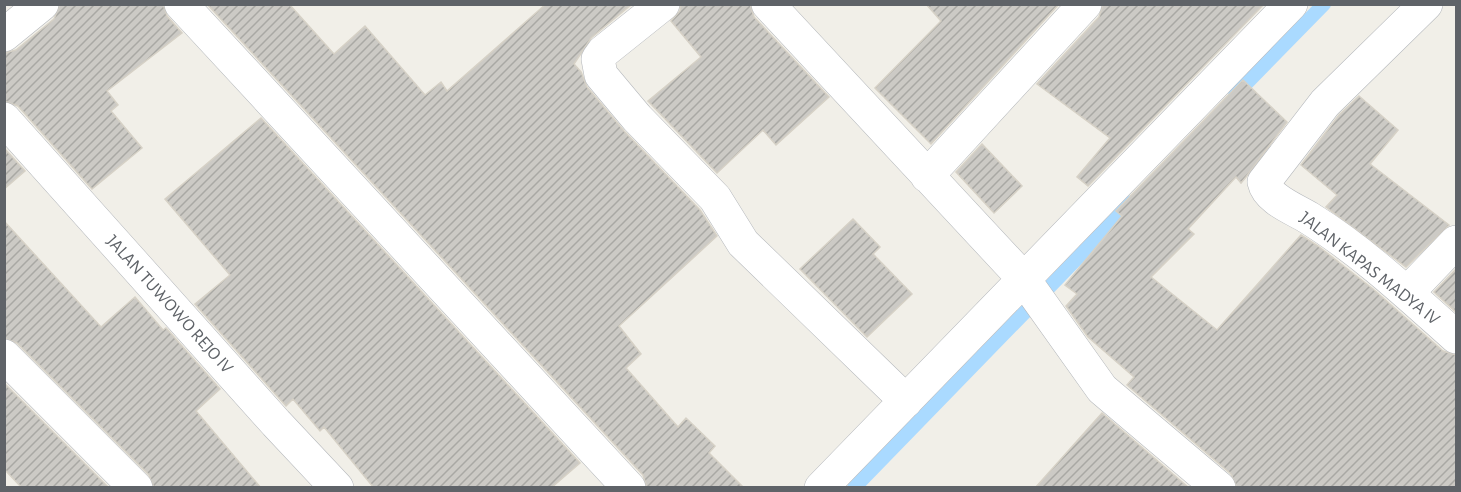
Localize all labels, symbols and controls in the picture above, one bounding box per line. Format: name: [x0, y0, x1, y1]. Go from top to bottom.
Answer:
street label: JALAN KAPAS MADYA IV: [1296, 209, 1443, 329]
street label: JALAN TUWOWO REJO IV: [103, 232, 237, 378]

